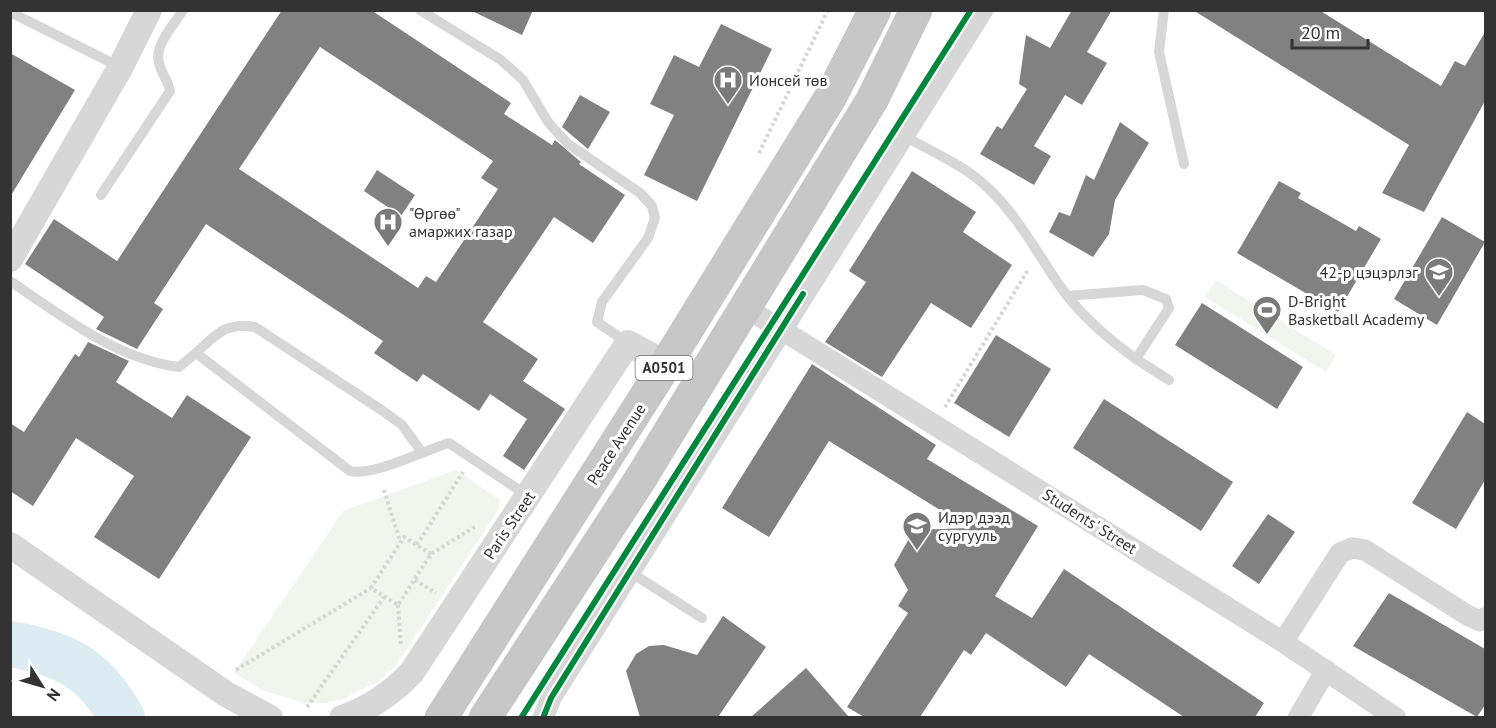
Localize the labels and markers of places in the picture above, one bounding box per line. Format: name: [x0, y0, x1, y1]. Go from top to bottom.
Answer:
hospital icon: Ионсей төв: [712, 64, 744, 106]
place label: Ионсей төв: [749, 70, 827, 90]
place label: "Өргөө" амаржих газар: [409, 203, 513, 241]
hospital icon: "Өргөө" амаржих газар: [372, 206, 404, 248]
school or university icon: 42-р цэцэрлэг: [1423, 256, 1455, 298]
place label: 42-р цэцэрлэг: [1320, 262, 1418, 282]
place label: D-Bright Basketball Academy: [1288, 291, 1425, 329]
sports icon: D-Bright Basketball Academy: [1251, 294, 1283, 336]
place label: Идэр дээд сургууль: [938, 507, 1010, 545]
school or university icon: Идэр дээд сургууль: [901, 510, 933, 552]

